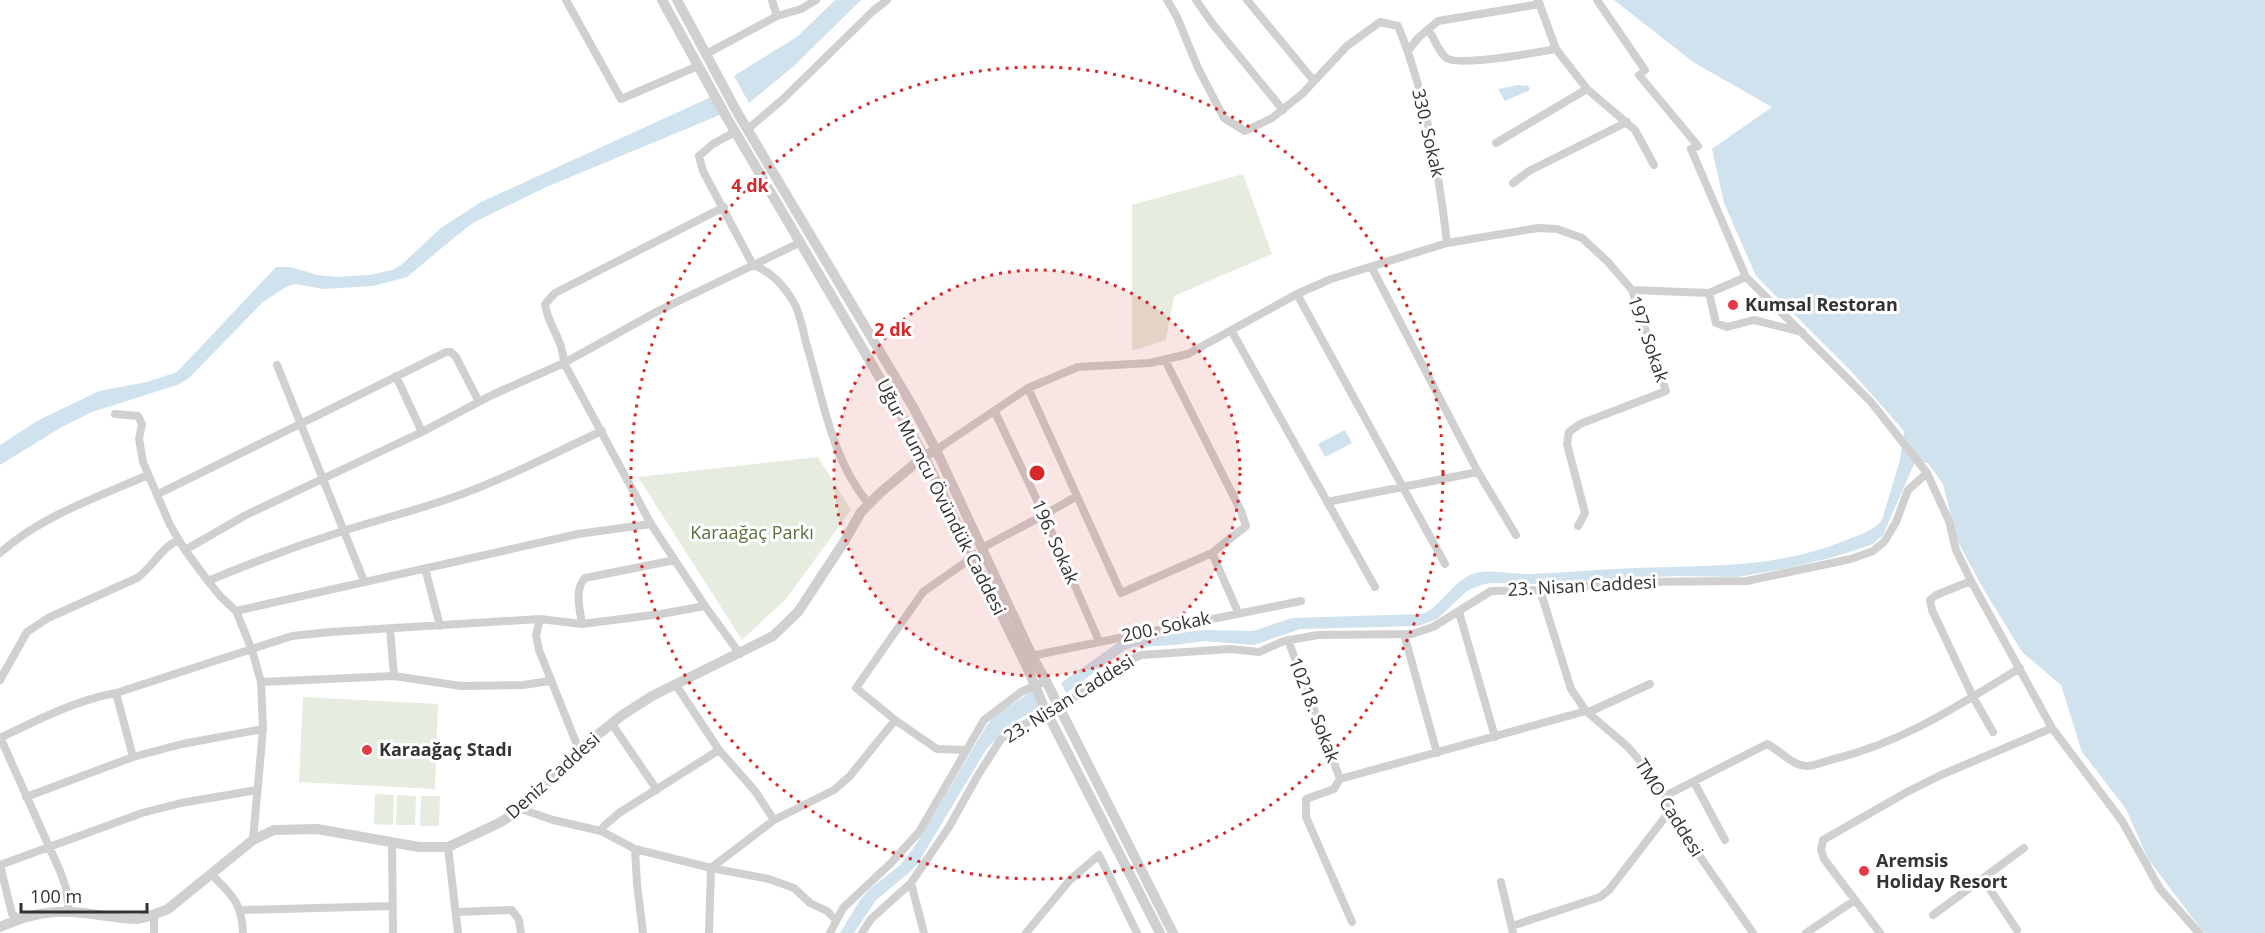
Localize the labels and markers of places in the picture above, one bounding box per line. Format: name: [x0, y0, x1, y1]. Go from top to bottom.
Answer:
place label: Kumsal Restoran: [1745, 292, 1898, 316]
marker: Kumsal Restoran: [1726, 298, 1740, 312]
centre of rings: [1027, 463, 1047, 483]
place label: Karaağaç Stadı: [379, 737, 512, 761]
marker: Karaağaç Stadı: [360, 743, 374, 757]
place label: Aremsis Holiday Resort: [1876, 848, 2008, 893]
marker: Aremsis Holiday Resort: [1857, 864, 1871, 878]

